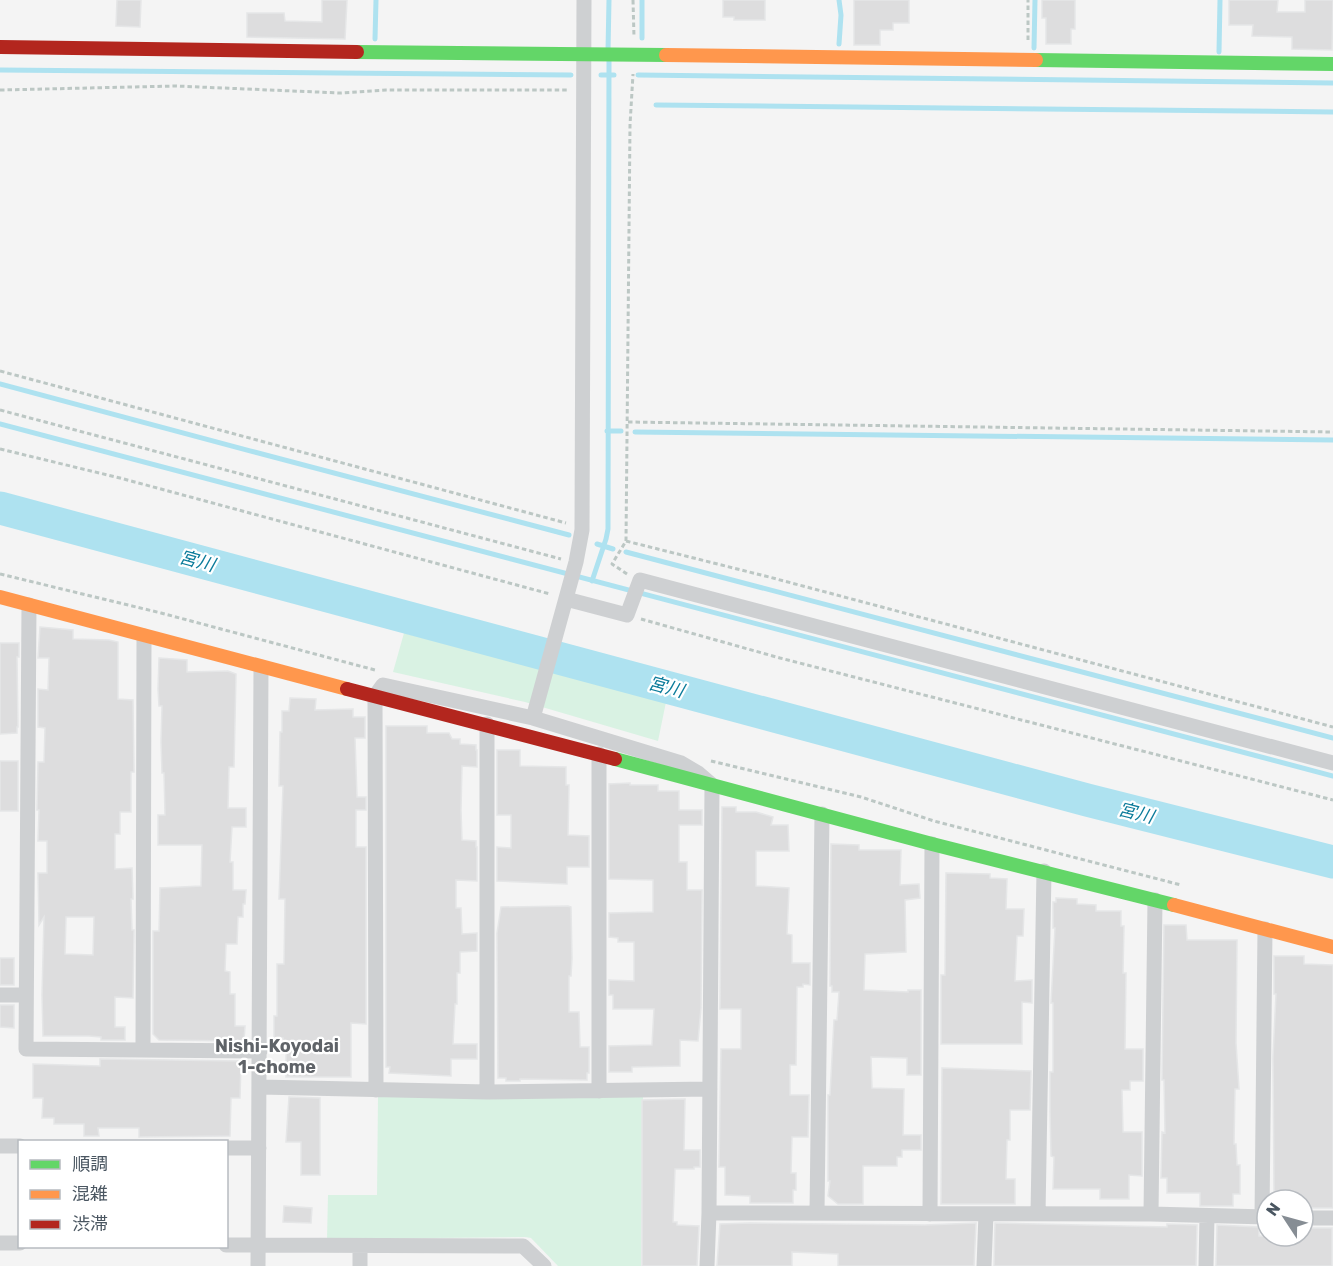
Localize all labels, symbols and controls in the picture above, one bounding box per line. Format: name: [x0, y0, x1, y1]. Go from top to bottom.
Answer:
water label: 宮川: [177, 546, 219, 577]
water label: 宮川: [646, 672, 688, 703]
water label: 宮川: [1116, 798, 1158, 829]
district label: Nishi-Koyodai 1-chome: [215, 1035, 339, 1078]
legend: [18, 1140, 228, 1248]
text: 順調: [72, 1153, 108, 1175]
text: 混雑: [72, 1183, 108, 1205]
north arrow: [1255, 1188, 1315, 1248]
text: N: [1262, 1199, 1284, 1220]
text: 渋滞: [72, 1213, 108, 1235]

